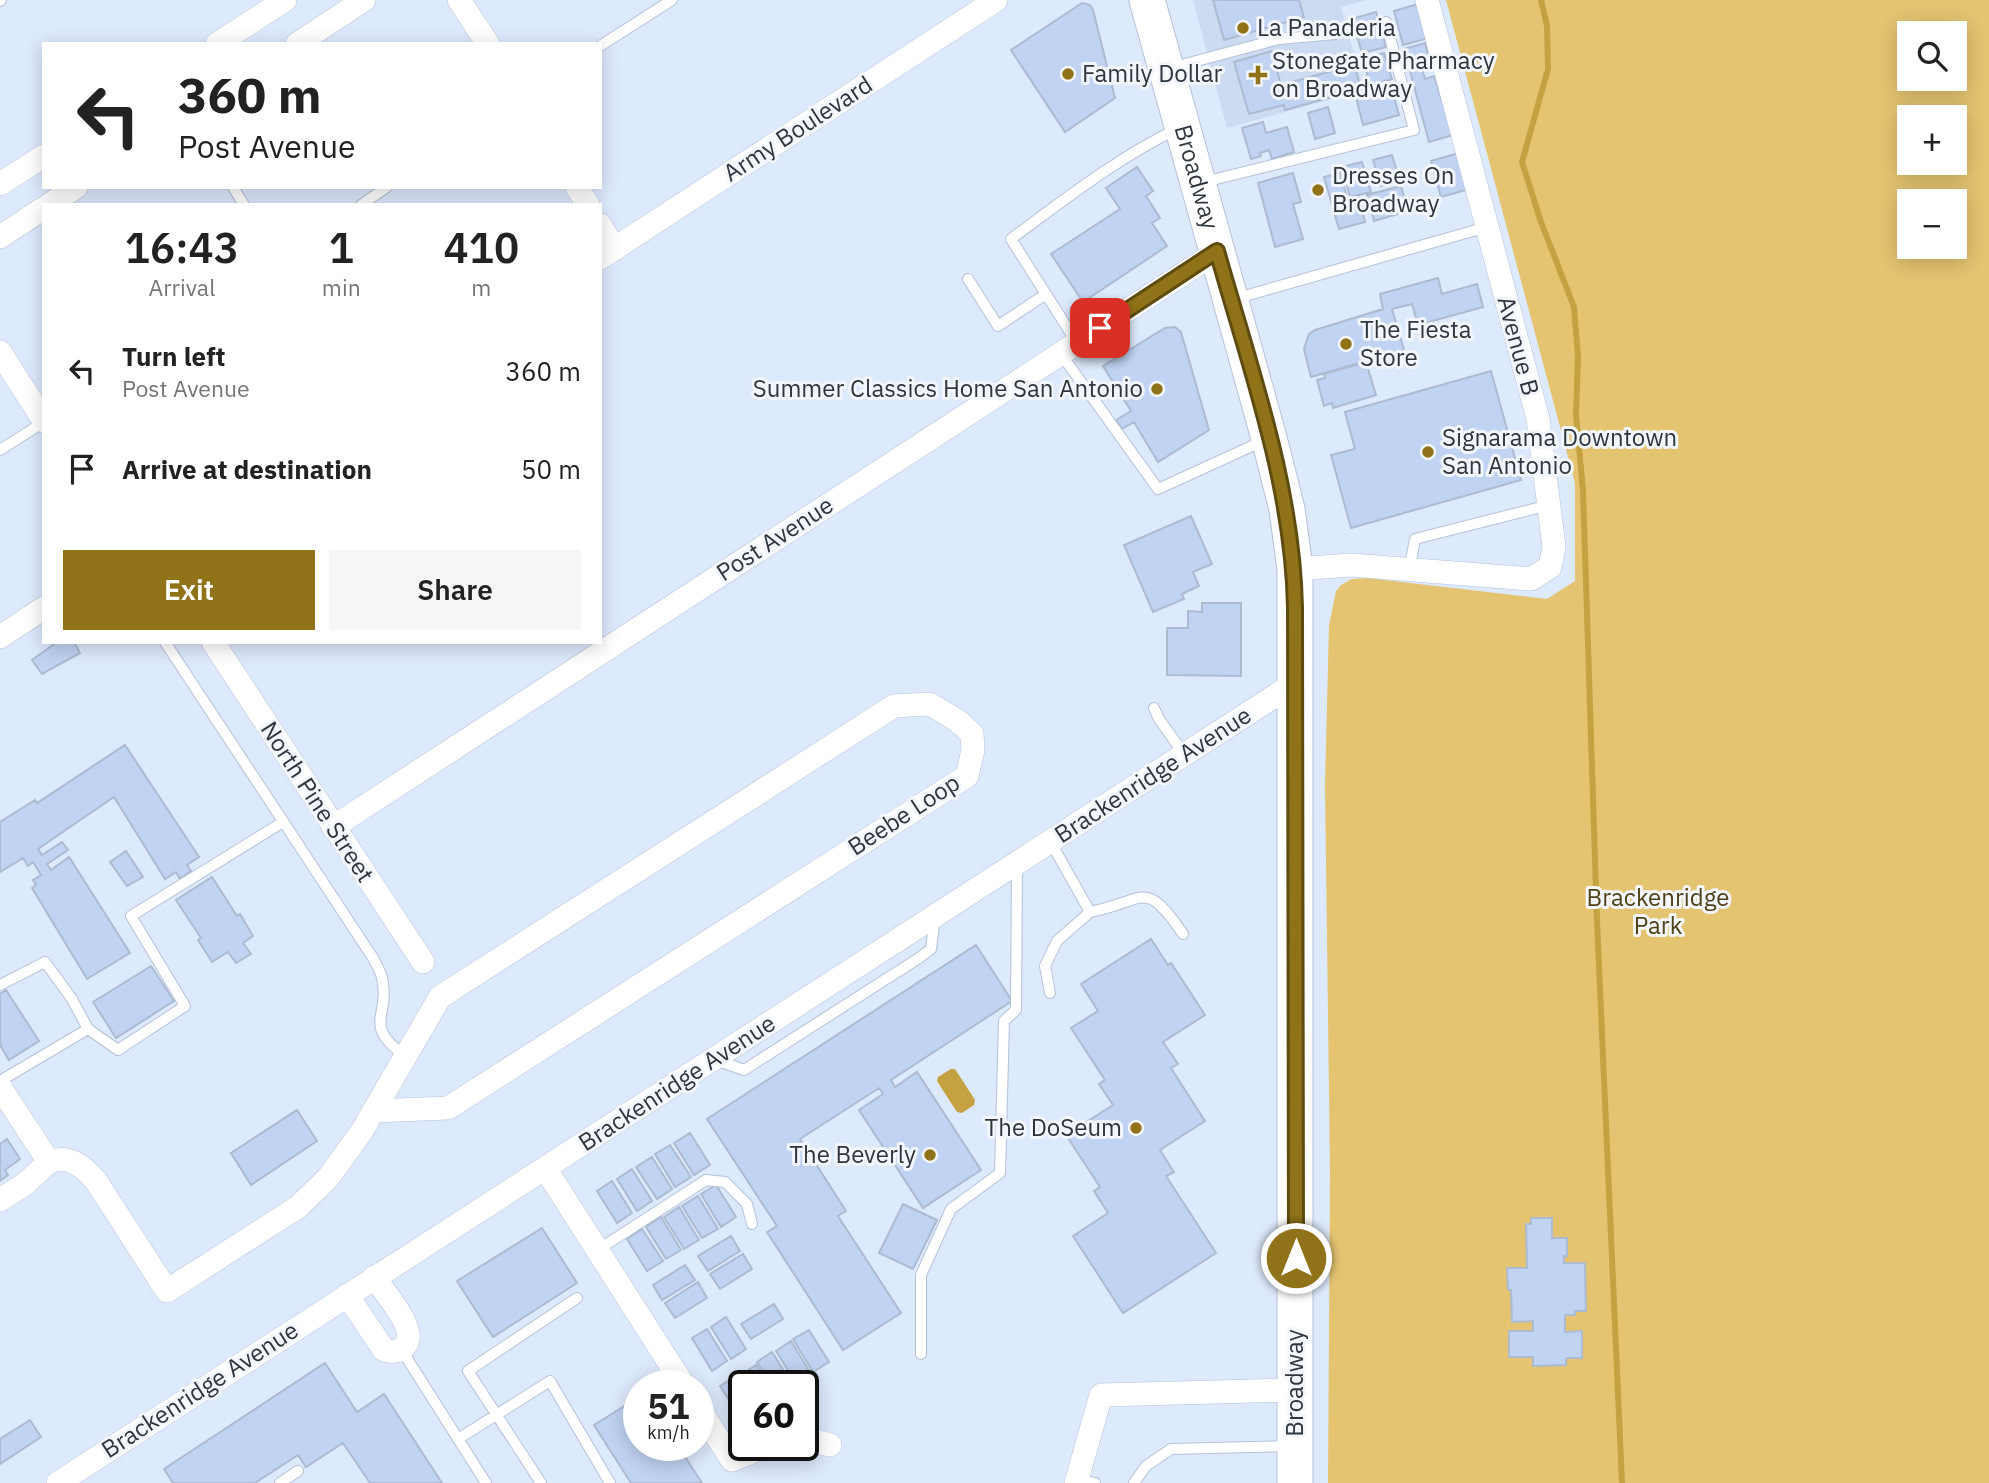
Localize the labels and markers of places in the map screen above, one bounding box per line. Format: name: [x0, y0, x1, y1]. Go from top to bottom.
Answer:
place label: La Panaderia: [1257, 11, 1396, 43]
marker: La Panaderia: [1235, 20, 1251, 36]
place label: Stonegate Pharmacy on Broadway: [1272, 44, 1495, 104]
place label: Family Dollar: [1082, 57, 1222, 89]
marker: Family Dollar: [1060, 66, 1076, 82]
marker: Stonegate Pharmacy on Broadway: [1250, 67, 1266, 83]
place label: Dresses On Broadway: [1332, 159, 1454, 219]
marker: Dresses On Broadway: [1310, 182, 1326, 198]
pin: [1070, 298, 1130, 358]
place label: The Fiesta Store: [1360, 313, 1472, 373]
marker: The Fiesta Store: [1338, 336, 1354, 352]
place label: Summer Classics Home San Antonio: [753, 372, 1143, 404]
marker: Summer Classics Home San Antonio: [1149, 381, 1165, 397]
place label: Signarama Downtown San Antonio: [1442, 421, 1677, 481]
marker: Signarama Downtown San Antonio: [1420, 444, 1436, 460]
place label: The DoSeum: [985, 1111, 1122, 1143]
marker: The DoSeum: [1128, 1120, 1144, 1136]
place label: The Beverly: [789, 1138, 916, 1170]
marker: The Beverly: [922, 1147, 938, 1163]

